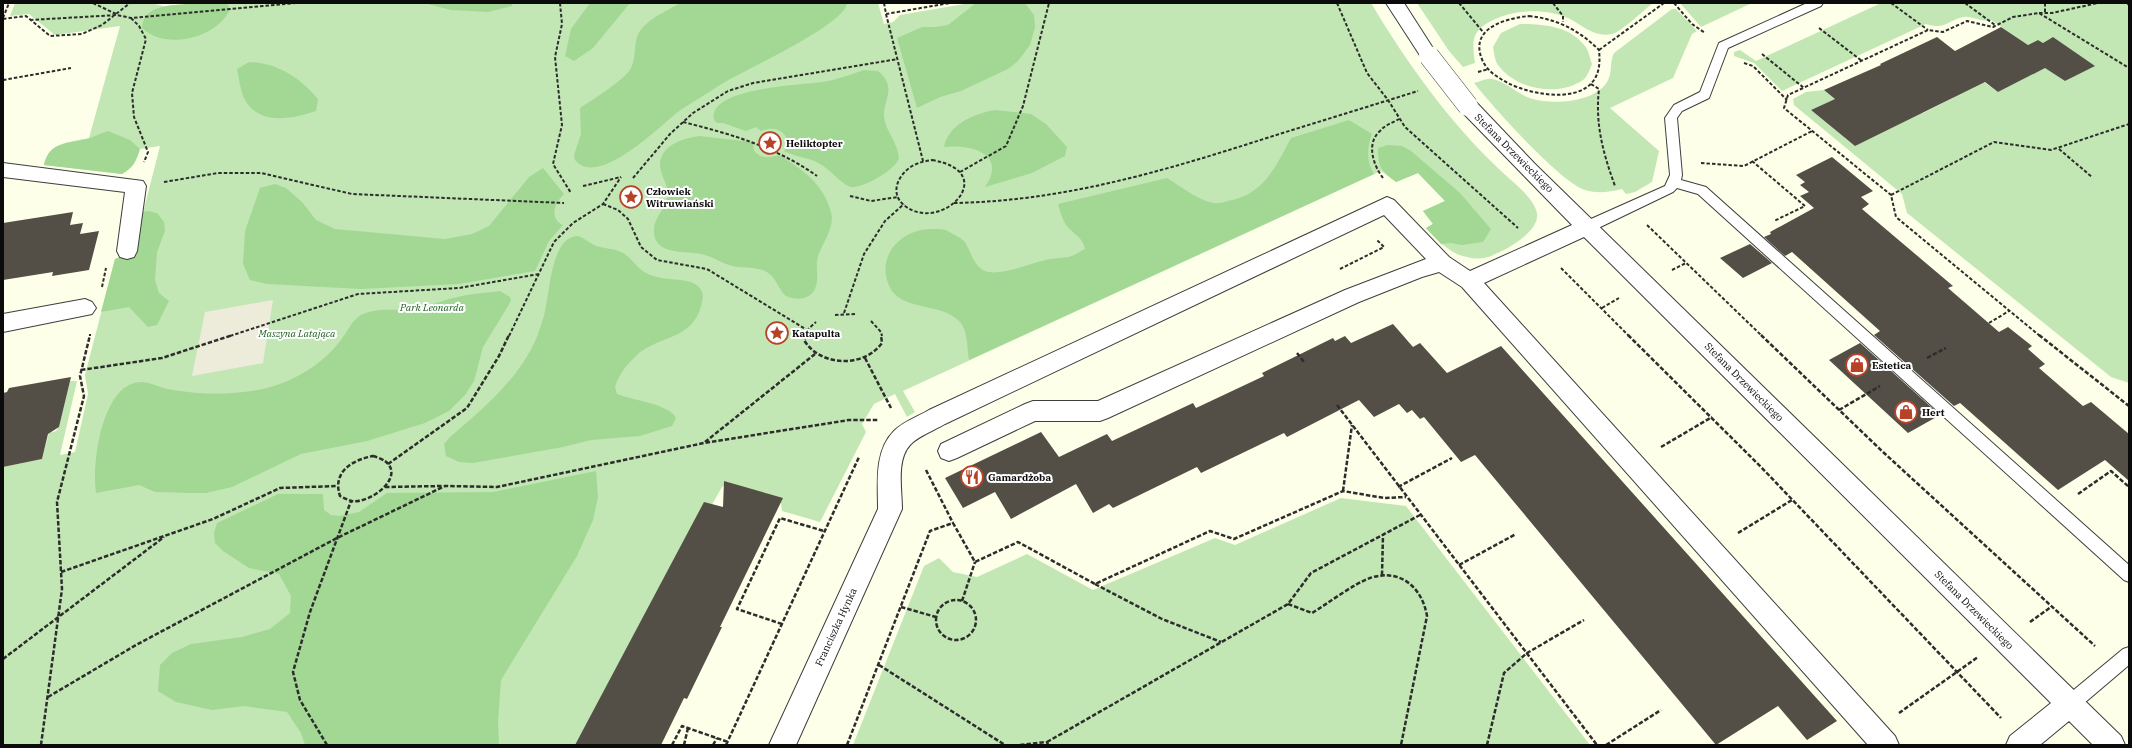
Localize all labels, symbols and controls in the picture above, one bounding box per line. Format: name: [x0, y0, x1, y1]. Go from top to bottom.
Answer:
street label: Stefana Drzewieckiego: [1472, 111, 1556, 195]
place icon: Heliktopter: [757, 130, 783, 156]
place label: Heliktopter: [786, 137, 843, 150]
place icon: Człowiek Witruwiański: [618, 184, 644, 210]
place label: Człowiek Witruwiański: [646, 185, 714, 210]
park label: Park Leonarda: [399, 301, 465, 314]
place icon: Katapulta: [764, 320, 790, 346]
park label: Maszyna Latająca: [258, 327, 336, 340]
place label: Katapulta: [792, 327, 841, 340]
street label: Stefana Drzewieckiego: [1702, 340, 1786, 424]
shop icon: Estetica: [1844, 352, 1870, 378]
place label: Estetica: [1872, 359, 1911, 372]
shop icon: Hert: [1893, 399, 1919, 425]
place label: Hert: [1922, 406, 1945, 419]
restaurant icon: Gamardżoba: [959, 464, 985, 490]
place label: Gamardżoba: [988, 471, 1051, 484]
street label: Stefana Drzewieckiego: [1932, 568, 2016, 652]
street label: Franciszka Hynka: [812, 585, 860, 668]

